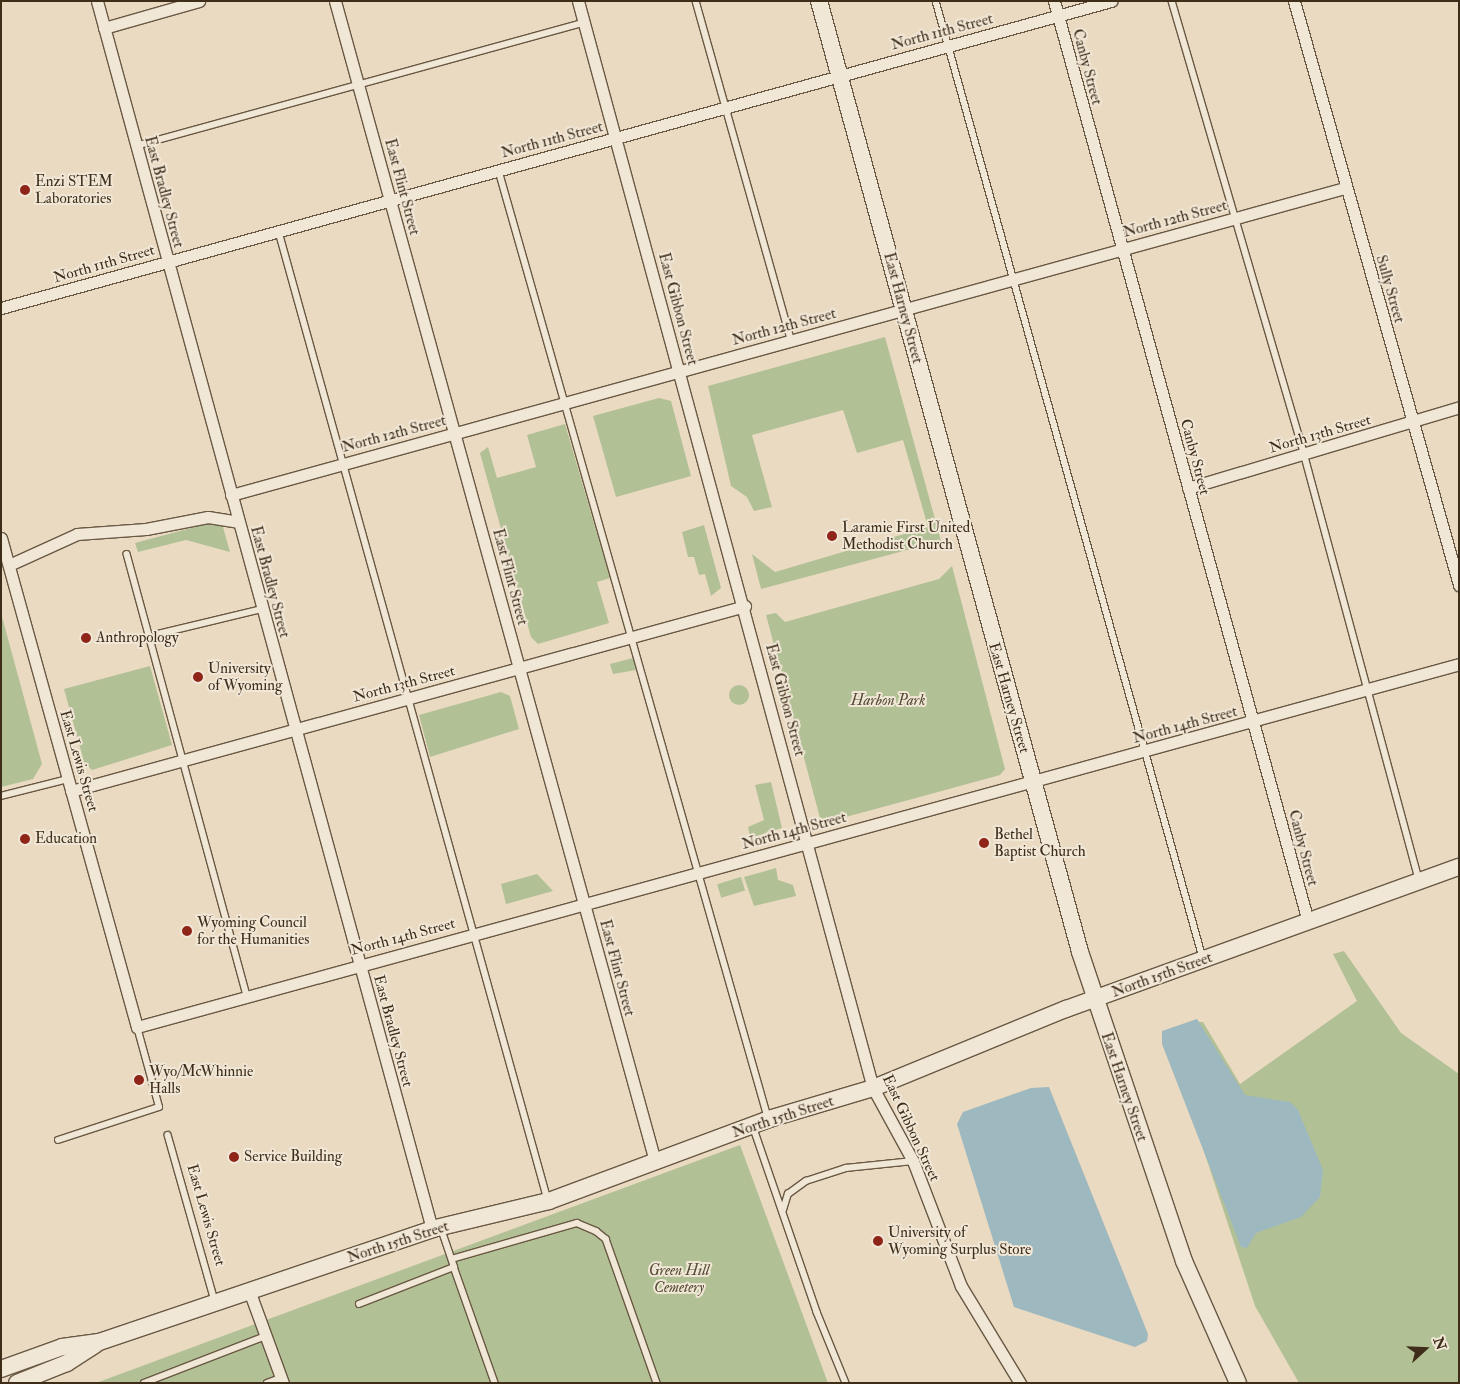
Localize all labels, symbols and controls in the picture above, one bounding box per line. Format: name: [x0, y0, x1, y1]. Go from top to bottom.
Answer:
street label: North 11th Street: [889, 10, 995, 54]
street label: Canby Street: [1068, 27, 1106, 107]
street label: North 11th Street: [499, 118, 605, 162]
street label: East Bradley Street: [140, 134, 188, 250]
street label: East Flint Street: [380, 137, 424, 237]
place label: Enzi STEM Laboratories: [35, 172, 113, 207]
marker: Enzi STEM Laboratories: [19, 184, 31, 196]
street label: North 12th Street: [1121, 196, 1229, 242]
street label: North 11th Street: [51, 241, 157, 287]
street label: East Gibbon Street: [654, 251, 702, 367]
street label: East Harney Street: [880, 251, 926, 365]
street label: Sully Street: [1372, 253, 1408, 325]
street label: North 12th Street: [730, 304, 838, 350]
street label: North 12th Street: [340, 411, 448, 457]
street label: North 13th Street: [1267, 411, 1373, 457]
street label: Canby Street: [1176, 417, 1214, 497]
place label: Laramie First United Methodist Church: [842, 518, 970, 553]
street label: East Bradley Street: [246, 524, 294, 640]
street label: East Flint Street: [488, 527, 532, 627]
marker: Laramie First United Methodist Church: [826, 530, 838, 542]
place label: Anthropology: [96, 629, 179, 647]
marker: Anthropology: [80, 632, 92, 644]
street label: East Harney Street: [985, 641, 1033, 755]
street label: East Gibbon Street: [761, 642, 809, 758]
place label: University of Wyoming: [208, 659, 282, 694]
street label: North 13th Street: [351, 662, 457, 706]
marker: University of Wyoming: [192, 671, 204, 683]
park label: Harbon Park: [851, 692, 925, 710]
street label: North 14th Street: [1131, 702, 1239, 748]
street label: East Lewis Street: [56, 708, 102, 814]
street label: North 14th Street: [740, 808, 848, 854]
street label: Canby Street: [1284, 808, 1322, 888]
place label: Bethel Baptist Church: [994, 825, 1086, 860]
place label: Education: [35, 830, 97, 848]
marker: Education: [19, 833, 31, 845]
marker: Bethel Baptist Church: [978, 837, 990, 849]
place label: Wyoming Council for the Humanities: [197, 913, 309, 948]
street label: North 14th Street: [349, 914, 457, 960]
street label: East Flint Street: [595, 918, 639, 1018]
marker: Wyoming Council for the Humanities: [181, 925, 193, 937]
street label: North 15th Street: [1109, 948, 1215, 1002]
street label: East Bradley Street: [369, 973, 417, 1089]
street label: East Harney Street: [1097, 1030, 1151, 1144]
place label: Wyo/McWhinnie Halls: [149, 1062, 253, 1097]
street label: East Gibbon Street: [878, 1072, 944, 1184]
marker: Wyo/McWhinnie Halls: [133, 1074, 145, 1086]
street label: North 15th Street: [730, 1092, 836, 1142]
place label: Service Building: [244, 1148, 342, 1166]
marker: Service Building: [228, 1151, 240, 1163]
street label: East Lewis Street: [183, 1162, 229, 1268]
street label: North 15th Street: [345, 1217, 451, 1267]
place label: University of Wyoming Surplus Store: [888, 1223, 1031, 1258]
marker: University of Wyoming Surplus Store: [872, 1235, 884, 1247]
park label: Green Hill Cemetery: [649, 1261, 709, 1296]
north arrow: [1400, 1324, 1450, 1374]
text: N: [1429, 1335, 1450, 1352]

